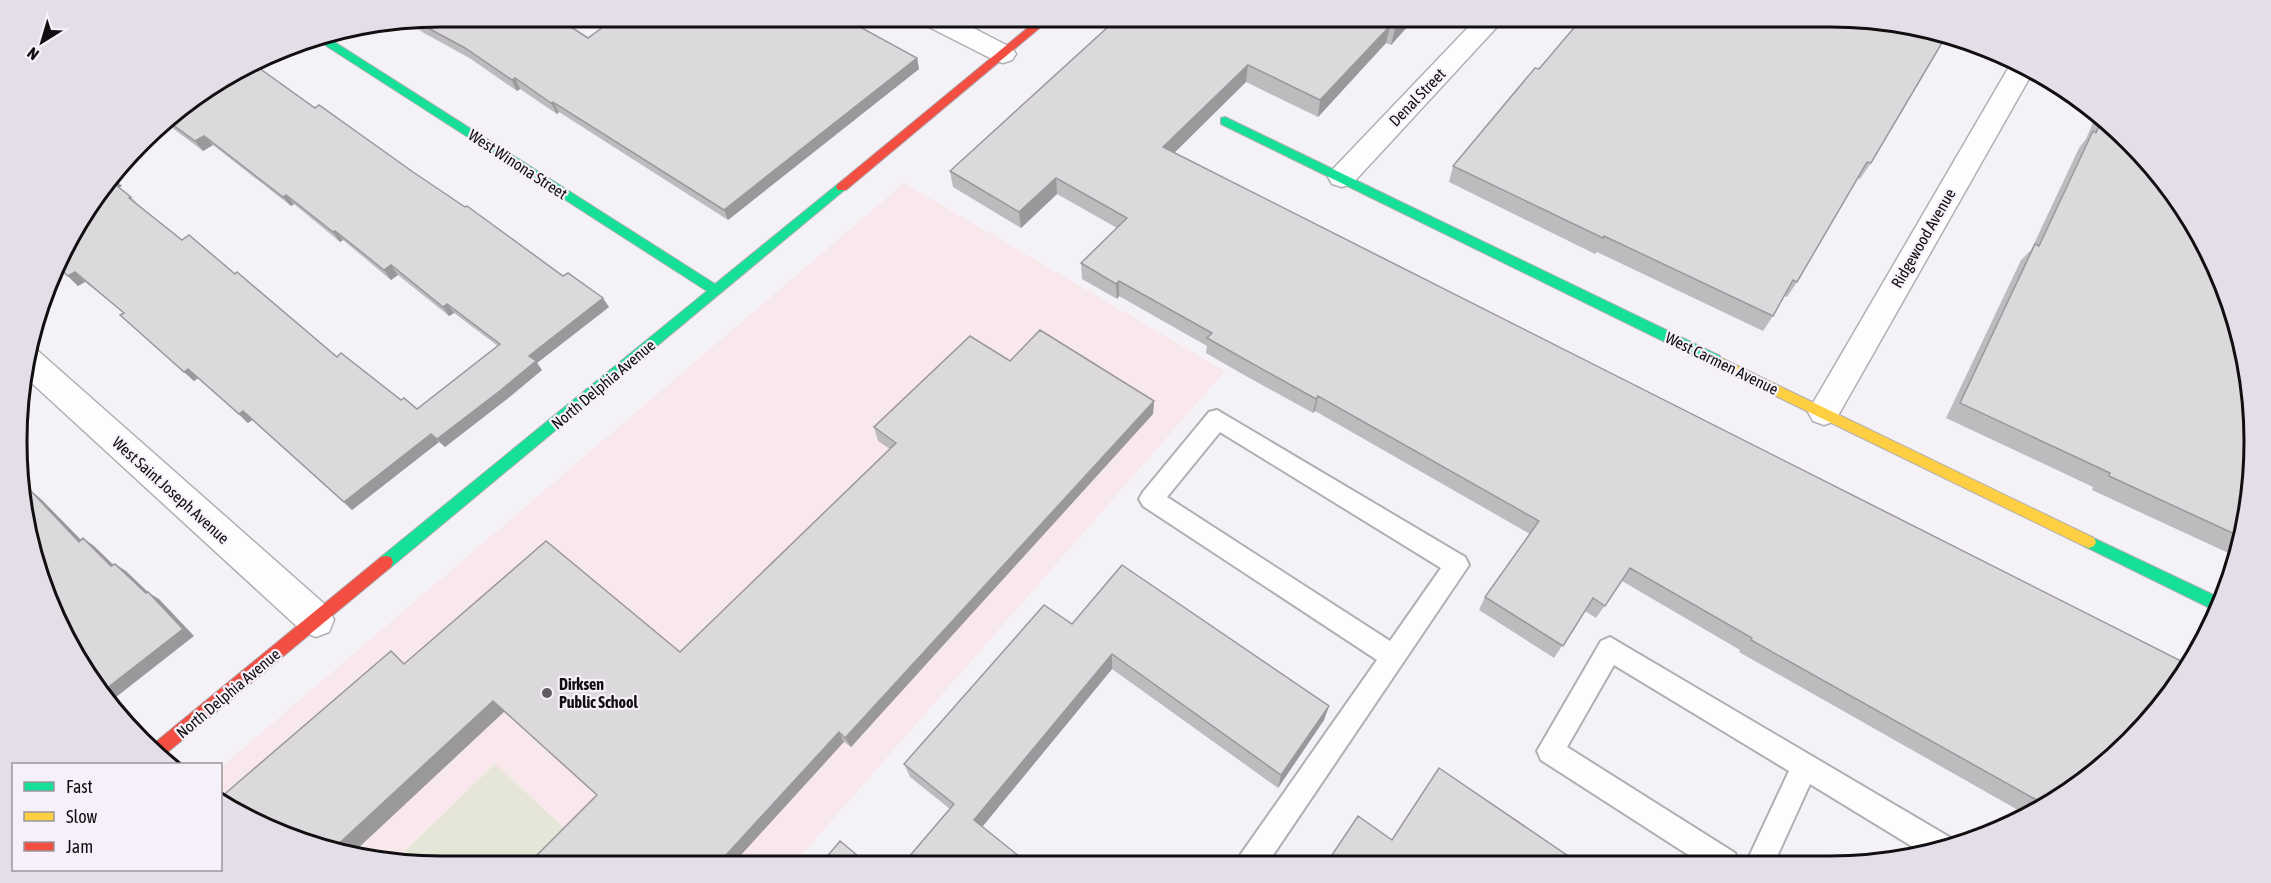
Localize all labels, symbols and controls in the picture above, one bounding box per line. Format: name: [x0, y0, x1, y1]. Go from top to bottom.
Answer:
north arrow: [12, 12, 72, 72]
text: N: [24, 44, 42, 64]
street label: Denal Street: [1385, 64, 1449, 129]
street label: West Winona Street: [465, 125, 571, 203]
street label: Ridgewood Avenue: [1887, 185, 1960, 291]
street label: West Carmen Avenue: [1663, 328, 1781, 398]
street label: North Delphia Avenue: [548, 335, 659, 433]
street label: West Saint Joseph Avenue: [108, 433, 233, 548]
street label: North Delphia Avenue: [173, 644, 284, 742]
place label: Dirksen Public School: [559, 675, 639, 711]
marker: Dirksen Public School: [540, 686, 554, 700]
legend: [12, 763, 222, 871]
text: Fast: [66, 776, 93, 797]
text: Slow: [66, 806, 97, 827]
text: Jam: [66, 836, 93, 857]

